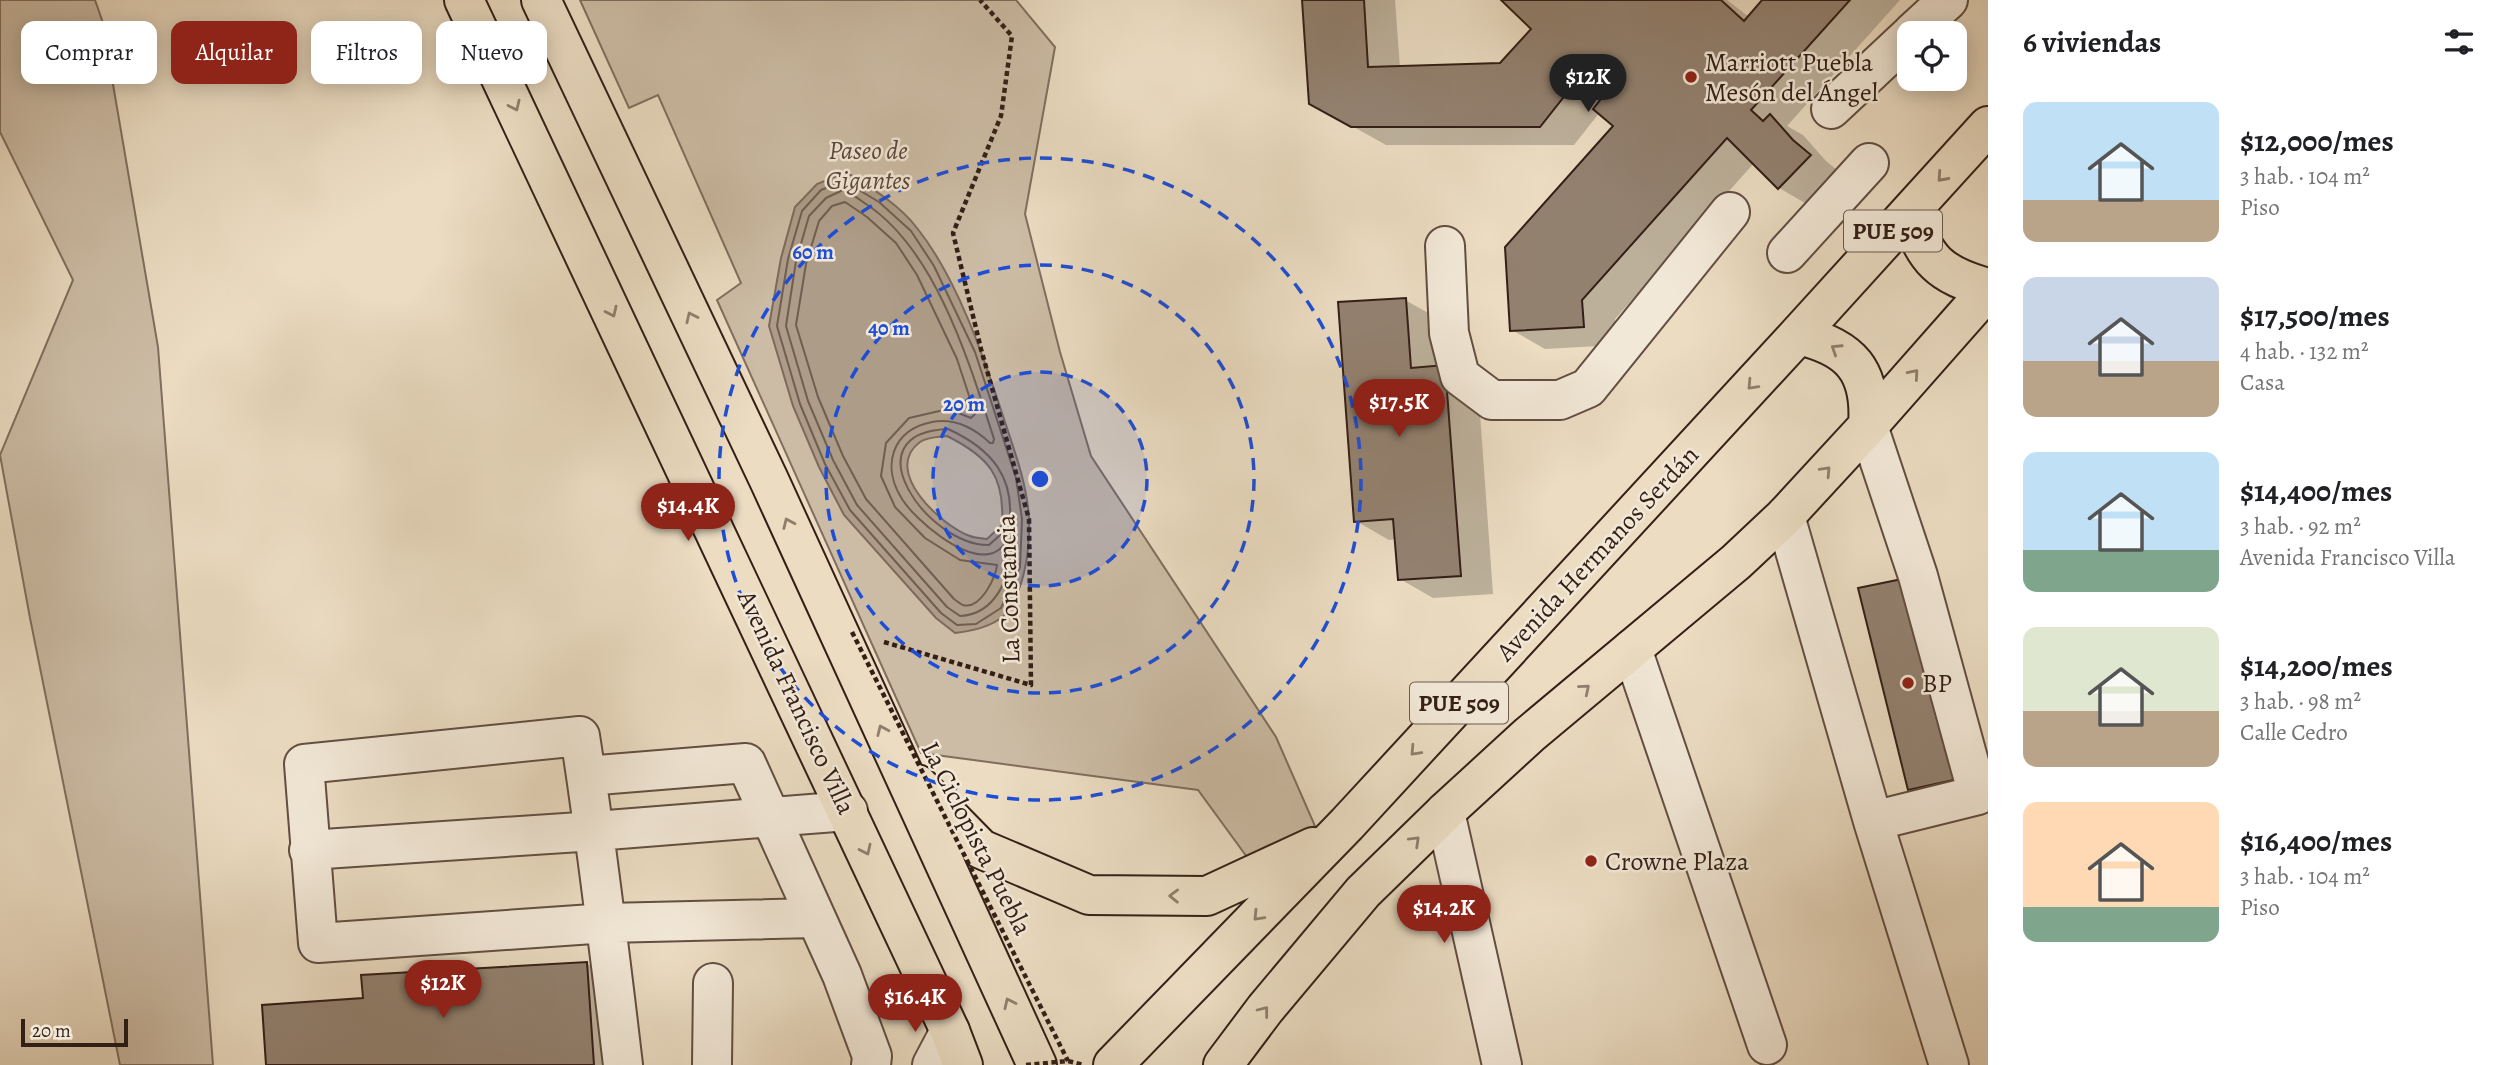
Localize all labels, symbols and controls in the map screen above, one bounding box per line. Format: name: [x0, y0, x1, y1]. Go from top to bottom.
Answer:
chip: Comprar: [21, 21, 157, 84]
chip: Alquilar: [171, 21, 297, 84]
chip: Filtros: [311, 21, 422, 84]
chip: Nuevo: [436, 21, 547, 84]
map controls: [1897, 21, 1967, 91]
button: locate: [1897, 21, 1967, 91]
text: 6 viviendas: [2023, 22, 2161, 62]
icon: filters: [2440, 23, 2478, 61]
place label: Marriott Puebla Mesón del Ángel: [1705, 45, 1878, 110]
pin: $12K: [1547, 54, 1629, 114]
text: $12K: [1565, 61, 1611, 92]
marker: Marriott Puebla Mesón del Ángel: [1683, 69, 1699, 85]
one-way arrow: [506, 99, 520, 111]
text: $12,000/mes: [2240, 121, 2394, 161]
icon: home: [2079, 130, 2163, 214]
park label: Paseo de Gigantes: [826, 133, 911, 198]
text: 3 hab. · 104 m²: [2240, 161, 2370, 192]
one-way arrow: [1938, 168, 1951, 181]
text: Piso: [2240, 192, 2280, 223]
road number: PUE 509: [1844, 210, 1942, 252]
text: 60 m: [792, 238, 834, 266]
text: $17,500/mes: [2240, 296, 2390, 336]
one-way arrow: [604, 305, 618, 317]
icon: home: [2079, 305, 2163, 389]
one-way arrow: [686, 312, 700, 324]
text: 40 m: [868, 314, 910, 342]
text: 4 hab. · 132 m²: [2240, 336, 2369, 367]
one-way arrow: [1831, 344, 1844, 357]
text: Casa: [2240, 367, 2285, 398]
one-way arrow: [1905, 370, 1918, 383]
one-way arrow: [1748, 377, 1760, 390]
pin: $17.5K: [1342, 380, 1456, 439]
text: $17.5K: [1369, 386, 1429, 417]
text: 20 m: [943, 390, 985, 418]
street label: Avenida Hermanos Serdán: [1488, 438, 1706, 669]
one-way arrow: [1818, 466, 1831, 479]
centre of rings: [1028, 467, 1052, 491]
text: $14,400/mes: [2240, 471, 2392, 511]
icon: home: [2079, 480, 2163, 564]
pin: $14.4K: [631, 484, 745, 543]
text: $14.4K: [657, 490, 719, 521]
text: 3 hab. · 92 m²: [2240, 511, 2361, 542]
street label: La Constancia: [988, 514, 1029, 664]
one-way arrow: [782, 517, 796, 530]
text: Avenida Francisco Villa: [2240, 542, 2456, 573]
street label: Avenida Francisco Villa: [729, 584, 864, 820]
text: $14,200/mes: [2240, 646, 2393, 686]
icon: home: [2079, 655, 2163, 739]
place label: BP: [1922, 666, 1952, 701]
marker: BP: [1900, 675, 1916, 691]
road number: PUE 509: [1410, 682, 1508, 724]
one-way arrow: [1576, 685, 1589, 697]
text: 3 hab. · 98 m²: [2240, 686, 2361, 717]
text: Calle Cedro: [2240, 717, 2348, 748]
one-way arrow: [876, 725, 890, 737]
street label: La Ciclopista Puebla: [913, 735, 1040, 941]
one-way arrow: [1410, 743, 1423, 756]
text: $16,400/mes: [2240, 821, 2392, 861]
icon: home: [2079, 830, 2163, 914]
one-way arrow: [1407, 836, 1420, 849]
one-way arrow: [858, 843, 872, 855]
place label: Crowne Plaza: [1605, 844, 1749, 879]
marker: Crowne Plaza: [1583, 853, 1599, 869]
text: 3 hab. · 104 m²: [2240, 861, 2370, 892]
pin: $14.2K: [1387, 886, 1501, 945]
one-way arrow: [1168, 888, 1179, 904]
text: $14.2K: [1413, 892, 1475, 923]
text: Piso: [2240, 892, 2280, 923]
one-way arrow: [1254, 907, 1267, 920]
pin: $12K: [402, 960, 484, 1020]
text: $12K: [420, 967, 466, 998]
pin: $16.4K: [858, 974, 972, 1034]
text: $16.4K: [884, 981, 946, 1012]
one-way arrow: [1003, 998, 1017, 1010]
one-way arrow: [1256, 1006, 1269, 1018]
scale bar: [21, 1016, 128, 1048]
text: 20 m: [32, 1018, 71, 1044]

